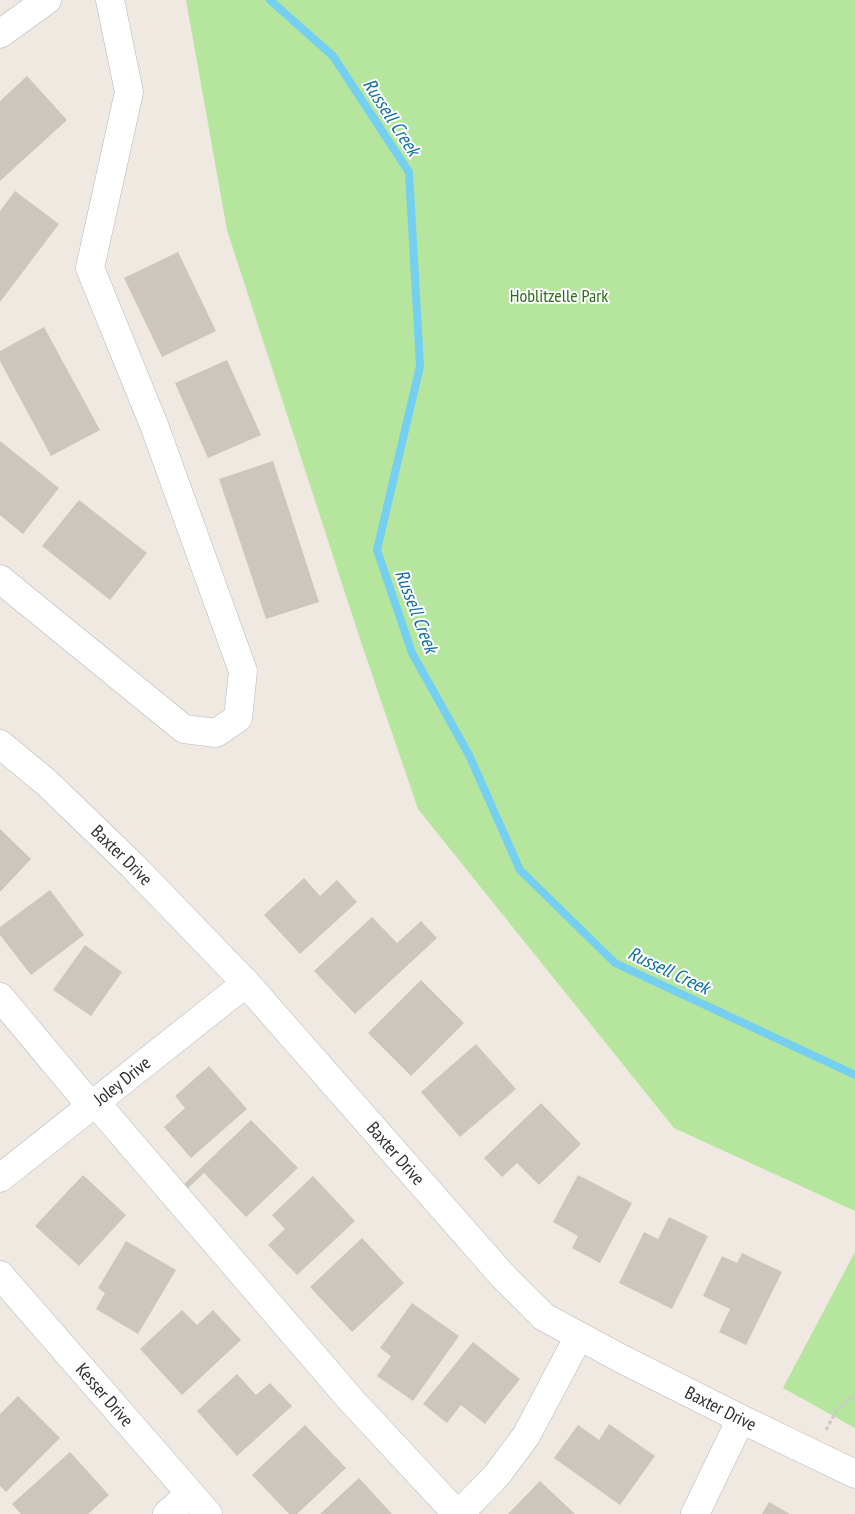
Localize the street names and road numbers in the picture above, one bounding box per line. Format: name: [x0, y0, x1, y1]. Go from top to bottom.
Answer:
street label: Baxter Drive: [86, 820, 157, 890]
street label: Joley Drive: [88, 1051, 155, 1111]
street label: Baxter Drive: [362, 1117, 430, 1190]
street label: Kesser Drive: [71, 1358, 139, 1431]
street label: Baxter Drive: [681, 1381, 760, 1436]

